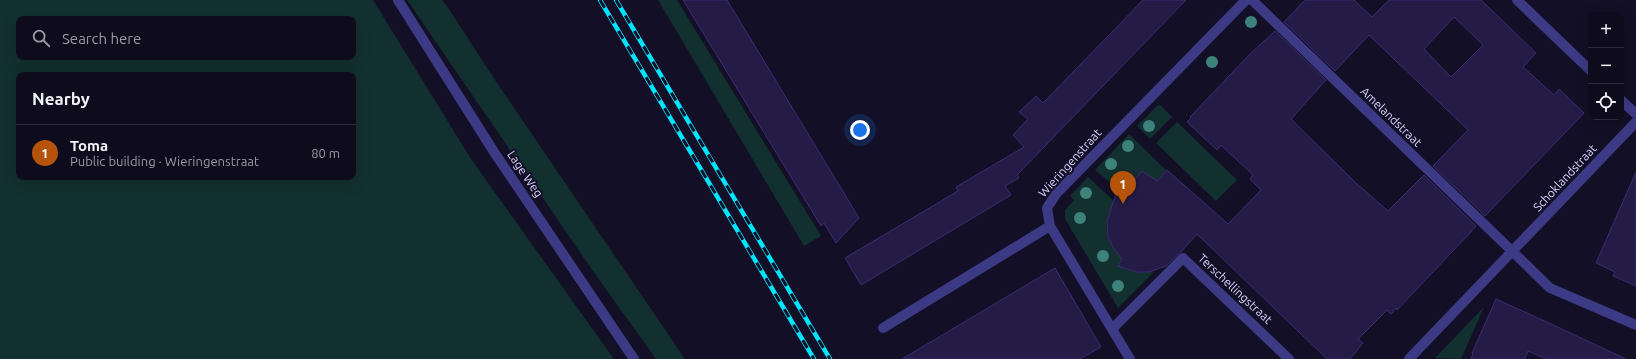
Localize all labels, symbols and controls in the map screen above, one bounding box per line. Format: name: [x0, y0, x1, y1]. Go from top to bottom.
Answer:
map controls: [1588, 12, 1624, 120]
button: +: [1588, 12, 1624, 48]
search box: [16, 16, 356, 60]
icon: search: [30, 27, 52, 49]
text: Search here: [62, 30, 141, 47]
button: −: [1588, 48, 1624, 84]
street label: Amelandstraat: [1358, 84, 1425, 149]
button: locate: [1588, 84, 1624, 120]
text: Nearby: [32, 89, 90, 108]
your location: [850, 120, 870, 140]
street label: Wieringenstraat: [1036, 126, 1104, 199]
text: Toma: [70, 137, 108, 154]
street label: Schoklandstraat: [1530, 141, 1599, 214]
text: 1: [41, 146, 49, 160]
text: 80 m: [311, 146, 340, 160]
street label: Lage Weg: [505, 148, 546, 199]
text: Public building · Wieringenstraat: [70, 154, 259, 168]
pin: 1: [1110, 171, 1136, 204]
street label: Terschellingstraat: [1196, 251, 1275, 326]

